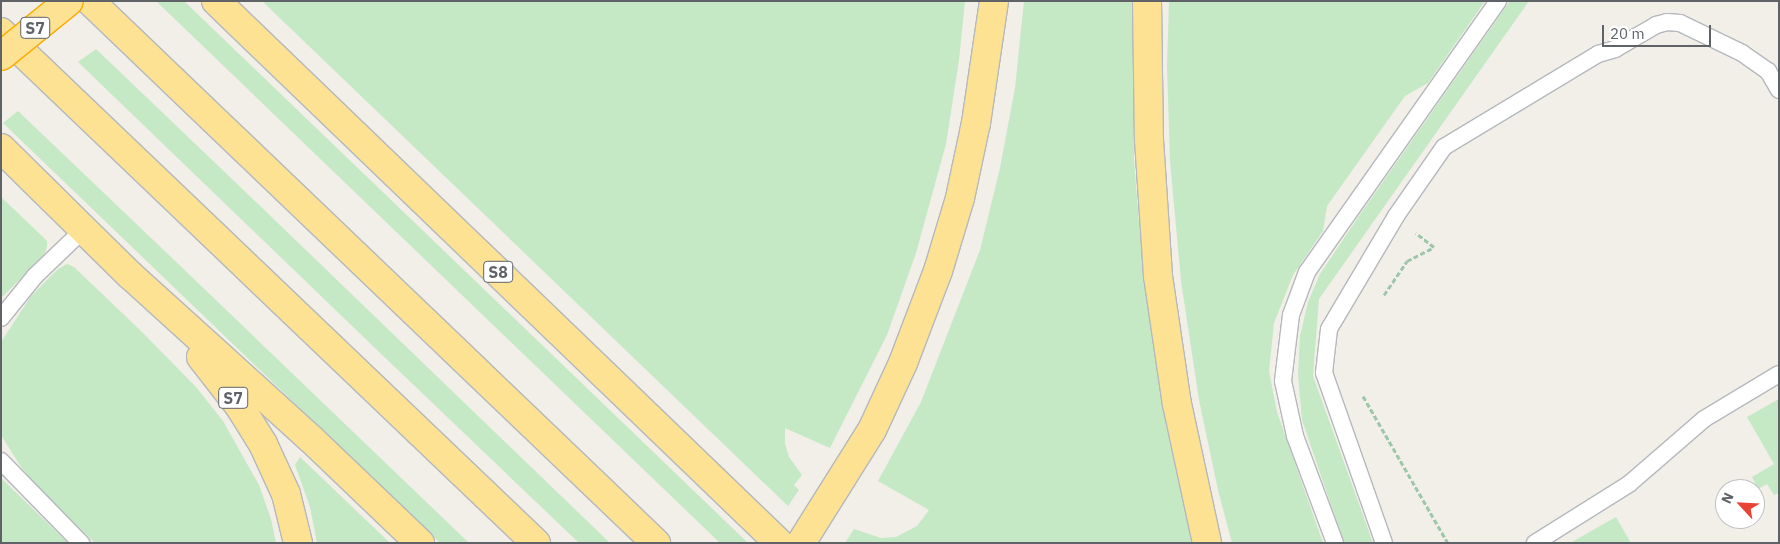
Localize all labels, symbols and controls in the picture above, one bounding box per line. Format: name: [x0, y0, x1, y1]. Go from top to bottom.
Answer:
road number: S7: [20, 14, 50, 42]
scale bar: [1605, 15, 1714, 47]
text: 20 m: [1610, 24, 1645, 43]
road number: S8: [483, 258, 513, 286]
road number: S7: [218, 384, 248, 412]
north arrow: [1715, 479, 1765, 529]
text: N: [1717, 490, 1738, 506]

